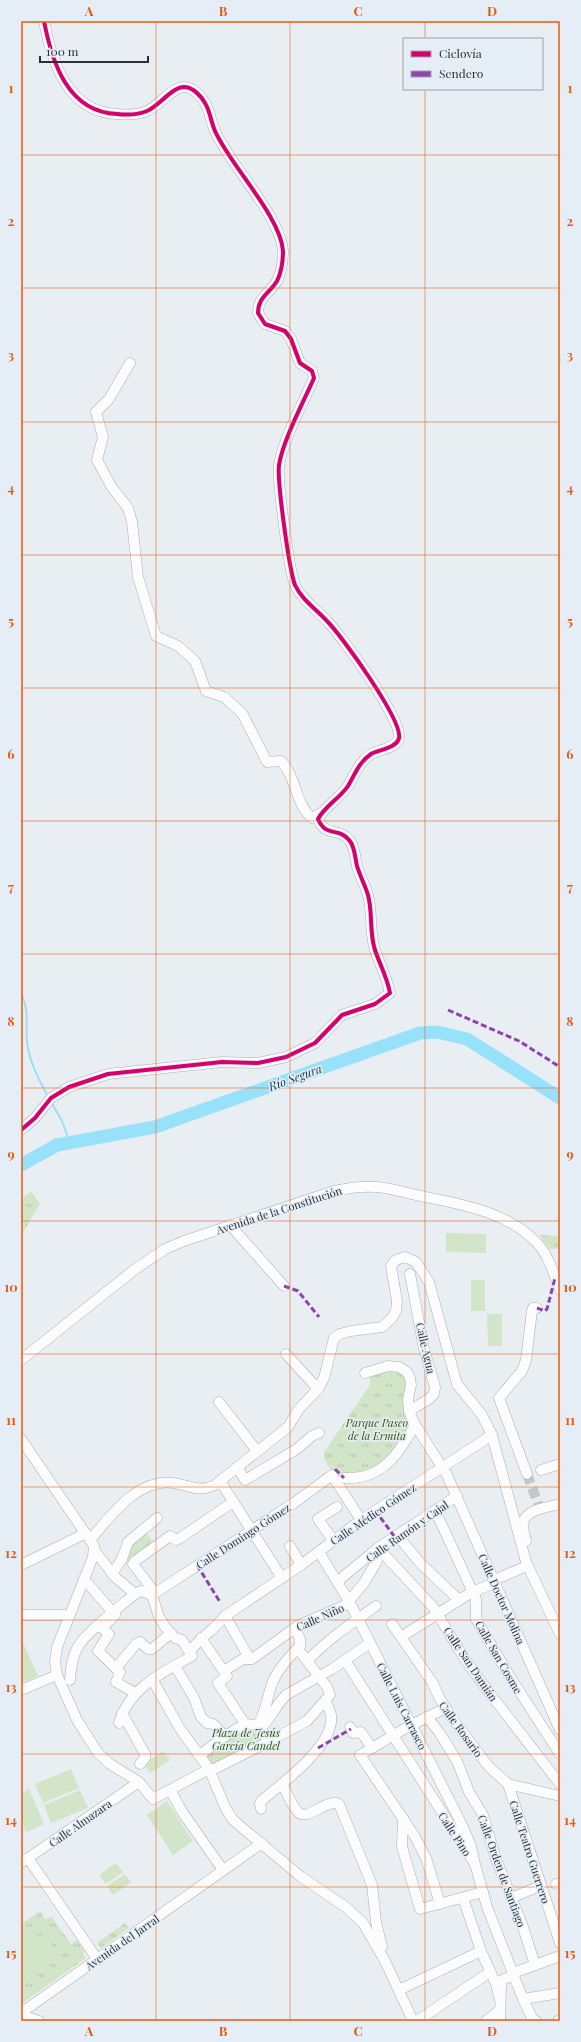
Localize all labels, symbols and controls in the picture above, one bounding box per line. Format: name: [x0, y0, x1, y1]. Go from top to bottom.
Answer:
text: A: [84, 2, 94, 19]
text: B: [219, 2, 228, 19]
text: C: [353, 2, 363, 19]
text: D: [487, 2, 497, 19]
scale bar: [40, 38, 148, 64]
legend: [403, 38, 543, 90]
text: 100 m: [46, 43, 79, 59]
text: Ciclovía: [439, 45, 482, 61]
text: Sendero: [439, 65, 484, 81]
text: 1: [9, 79, 14, 96]
text: 1: [568, 79, 573, 96]
text: 2: [8, 212, 15, 229]
text: 2: [567, 212, 574, 229]
text: 3: [8, 346, 14, 363]
text: 3: [567, 346, 573, 363]
text: 4: [8, 479, 15, 496]
text: 4: [567, 479, 574, 496]
text: 5: [8, 612, 14, 629]
text: 5: [567, 612, 573, 629]
text: 6: [7, 745, 15, 762]
text: 6: [566, 745, 574, 762]
text: 7: [8, 878, 14, 895]
text: 7: [567, 878, 573, 895]
text: 8: [7, 1012, 15, 1029]
text: 8: [566, 1012, 574, 1029]
water label: Río Segura: [265, 1060, 324, 1094]
text: 9: [7, 1145, 15, 1162]
text: 9: [566, 1145, 574, 1162]
street label: Avenida de la Constitución: [213, 1182, 344, 1238]
text: 10: [4, 1278, 18, 1295]
text: 10: [563, 1278, 577, 1295]
street label: Calle Agua: [413, 1321, 439, 1375]
text: 11: [6, 1411, 16, 1428]
text: 11: [565, 1411, 575, 1428]
park label: Parque Paseo de la Ermita: [345, 1415, 408, 1443]
street label: Calle Médico Gómez: [327, 1480, 419, 1548]
street label: Calle Ramón y Cajal: [363, 1497, 451, 1565]
street label: Calle Domingo Gómez: [193, 1500, 293, 1572]
text: 12: [5, 1544, 17, 1561]
text: 12: [564, 1544, 576, 1561]
street label: Calle Doctor Molina: [475, 1551, 529, 1647]
street label: Calle Niño: [294, 1600, 346, 1634]
street label: Calle San Cosme: [472, 1618, 526, 1697]
street label: Calle San Damián: [441, 1624, 502, 1704]
street label: Calle Luis Carrasco: [374, 1660, 430, 1752]
text: 13: [5, 1678, 17, 1695]
text: 13: [564, 1678, 576, 1695]
street label: Calle Rosario: [436, 1698, 486, 1760]
park label: Plaza de Jesús García Candel: [211, 1725, 281, 1753]
street label: Calle Almazara: [46, 1795, 115, 1850]
street label: Calle Teatro Guerrero: [506, 1799, 554, 1905]
street label: Calle Pino: [435, 1809, 475, 1859]
text: 14: [5, 1811, 17, 1828]
text: 14: [564, 1811, 576, 1828]
street label: Calle Orden de Santiago: [475, 1813, 529, 1929]
street label: Avenida del Jarral: [81, 1911, 162, 1974]
text: 15: [6, 1944, 16, 1961]
text: 15: [565, 1944, 575, 1961]
text: A: [84, 2022, 94, 2039]
text: B: [219, 2022, 228, 2039]
text: C: [353, 2022, 363, 2039]
text: D: [487, 2022, 497, 2039]

